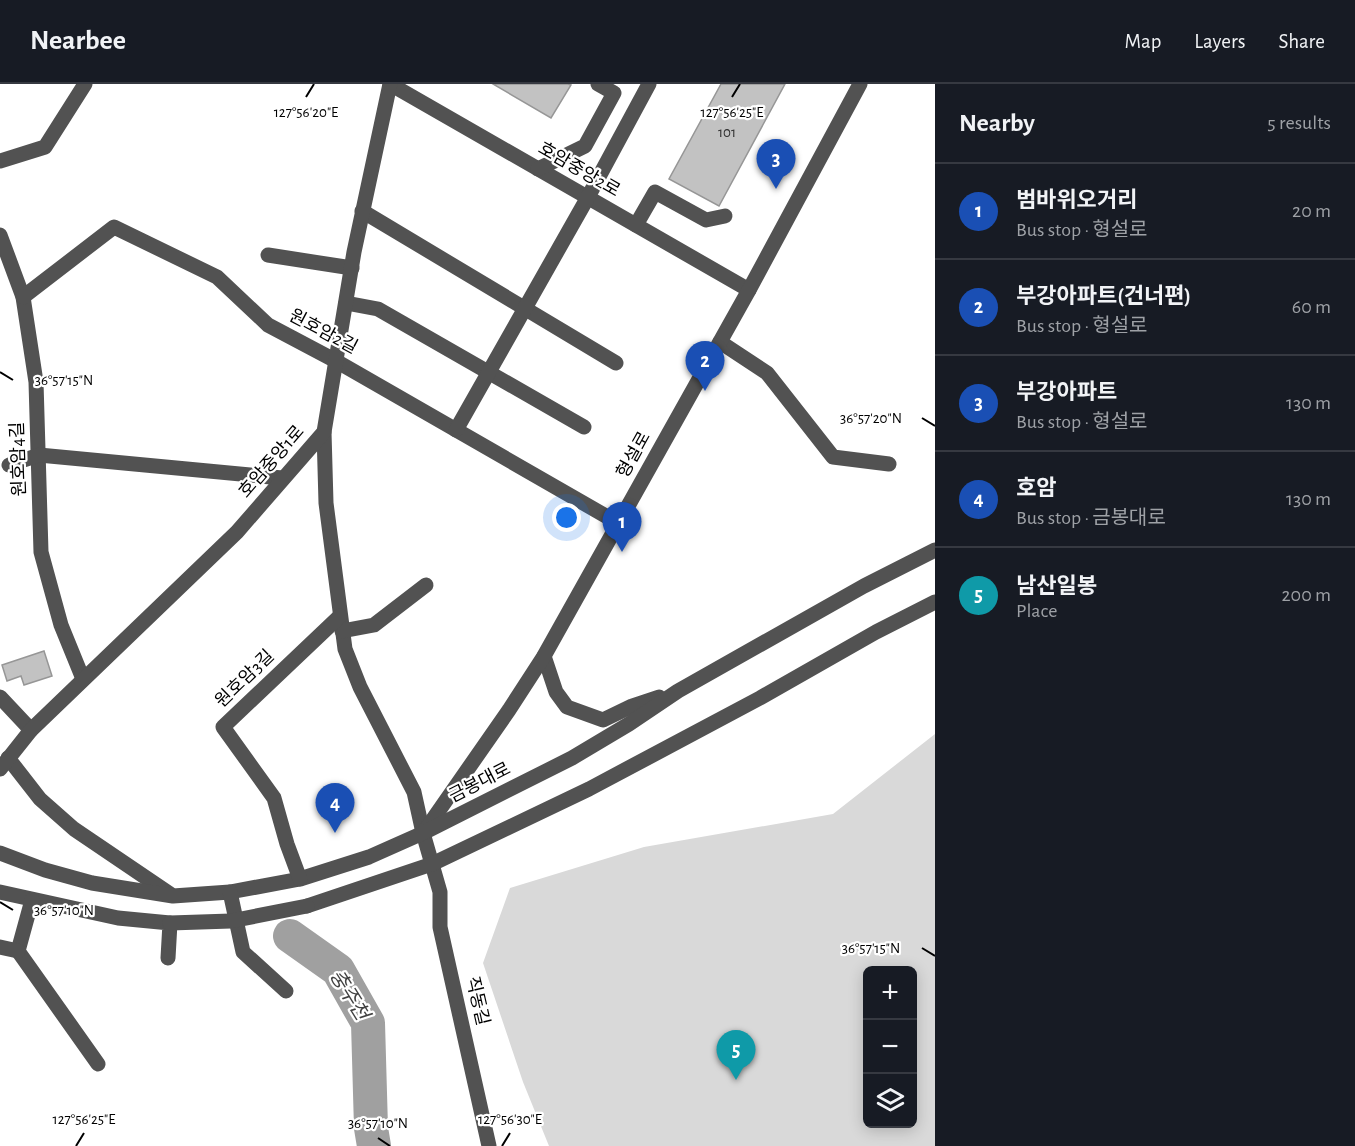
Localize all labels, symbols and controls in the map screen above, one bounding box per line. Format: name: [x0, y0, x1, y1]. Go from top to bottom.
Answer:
text: Nearbee: [30, 27, 126, 55]
text: Map: [1125, 31, 1161, 52]
text: Layers: [1194, 31, 1245, 52]
text: Share: [1278, 31, 1325, 52]
text: 127°56'20"E: [274, 105, 338, 120]
text: 127°56'25"E: [701, 105, 763, 120]
text: Nearby: [959, 110, 1035, 136]
text: 5 results: [1267, 113, 1331, 133]
house number: 101: [718, 125, 736, 140]
street label: 호암중앙2로: [535, 138, 624, 201]
pin: 3: [756, 140, 796, 189]
text: 범바위오거리: [1016, 189, 1137, 211]
text: 1: [975, 201, 982, 221]
text: 20 m: [1292, 201, 1331, 221]
text: Bus stop · 형설로: [1016, 220, 1148, 240]
text: 부강아파트(건너편): [1016, 285, 1191, 307]
text: 2: [974, 297, 983, 317]
text: 60 m: [1292, 297, 1331, 317]
street label: 원호암2길: [286, 306, 361, 357]
text: Bus stop · 형설로: [1016, 316, 1148, 336]
pin: 2: [686, 342, 724, 391]
text: 36°57'15"N: [35, 373, 93, 388]
text: 부강아파트: [1016, 381, 1117, 403]
text: 3: [974, 393, 983, 413]
text: 130 m: [1286, 393, 1331, 413]
text: 36°57'20"N: [840, 411, 902, 426]
text: Bus stop · 형설로: [1016, 412, 1148, 432]
street label: 원호암4길: [8, 421, 29, 497]
street label: 호암중앙1로: [235, 421, 308, 501]
street label: 형설로: [612, 428, 654, 481]
text: 호암: [1016, 477, 1056, 499]
text: 4: [973, 489, 984, 509]
text: 130 m: [1286, 489, 1331, 509]
pin: 1: [602, 502, 642, 552]
your location: [552, 503, 581, 532]
text: Bus stop · 금봉대로: [1016, 508, 1166, 528]
text: 남산일봉: [1016, 575, 1097, 597]
text: 5: [974, 585, 983, 605]
text: 200 m: [1281, 585, 1331, 605]
text: Place: [1016, 601, 1057, 621]
street label: 원호암3길: [212, 646, 278, 711]
street label: 금봉대로: [446, 759, 514, 806]
pin: 4: [316, 784, 354, 833]
text: 36°57'10"N: [34, 903, 94, 918]
text: 36°57'15"N: [842, 941, 900, 956]
water label: 충주천: [326, 966, 374, 1026]
map controls: [863, 966, 917, 1128]
button: +: [863, 966, 917, 1020]
street label: 직동길: [463, 975, 492, 1027]
button: −: [863, 1020, 917, 1074]
pin: 5: [716, 1030, 756, 1080]
button: layers: [863, 1074, 917, 1128]
text: 127°56'25"E: [53, 1112, 115, 1127]
text: 127°56'30"E: [478, 1112, 542, 1127]
text: 36°57'10"N: [348, 1116, 408, 1131]

